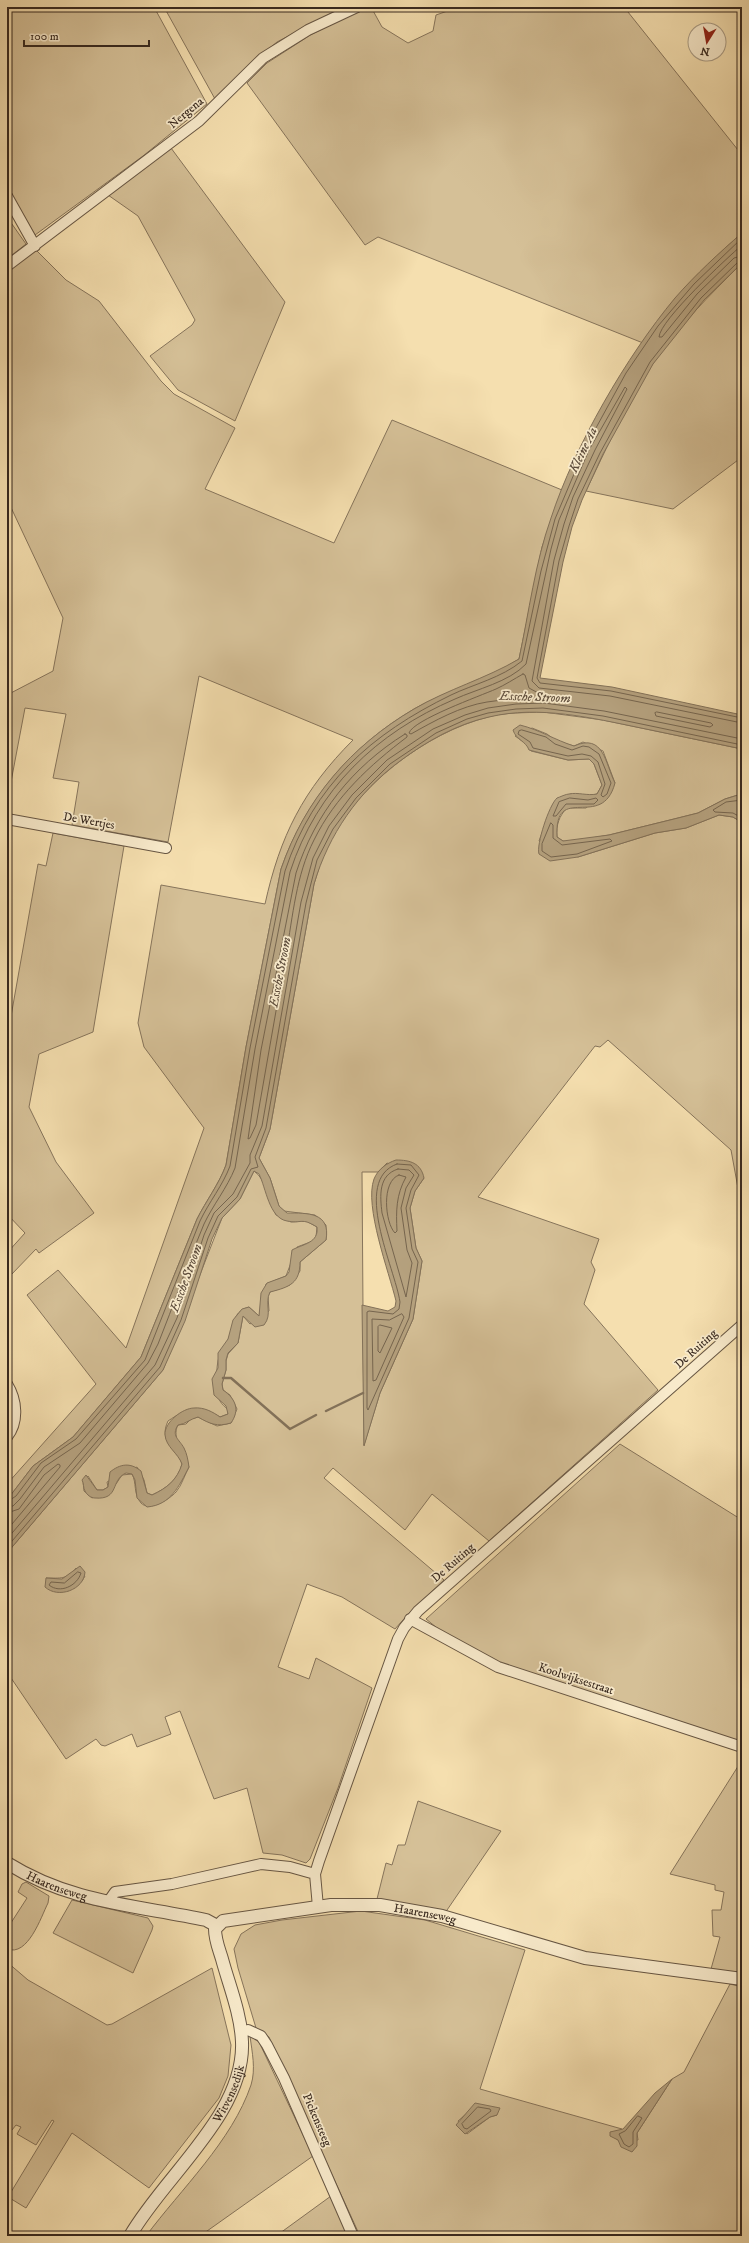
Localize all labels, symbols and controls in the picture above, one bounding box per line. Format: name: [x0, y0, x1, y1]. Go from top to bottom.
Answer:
scale bar: [24, 22, 149, 48]
north arrow: [687, 22, 727, 62]
text: 100 m: [30, 29, 59, 44]
text: N: [700, 43, 711, 59]
street label: Nergena: [165, 93, 207, 132]
water label: Kleine Aa: [565, 424, 601, 476]
water label: Essche Stroom: [498, 688, 571, 706]
street label: De Wertjes: [62, 809, 116, 833]
water label: Essche Stroom: [265, 936, 295, 1009]
water label: Essche Stroom: [166, 1242, 206, 1315]
street label: De Ruiting: [672, 1326, 721, 1372]
street label: De Ruiting: [428, 1540, 478, 1586]
street label: Koolwijksestraat: [536, 1660, 616, 1698]
street label: Haarenseweg: [24, 1868, 89, 1904]
street label: Haarenseweg: [393, 1900, 458, 1927]
street label: Witvensedijk: [209, 2064, 247, 2126]
street label: Pickensteeg: [299, 2091, 335, 2149]

